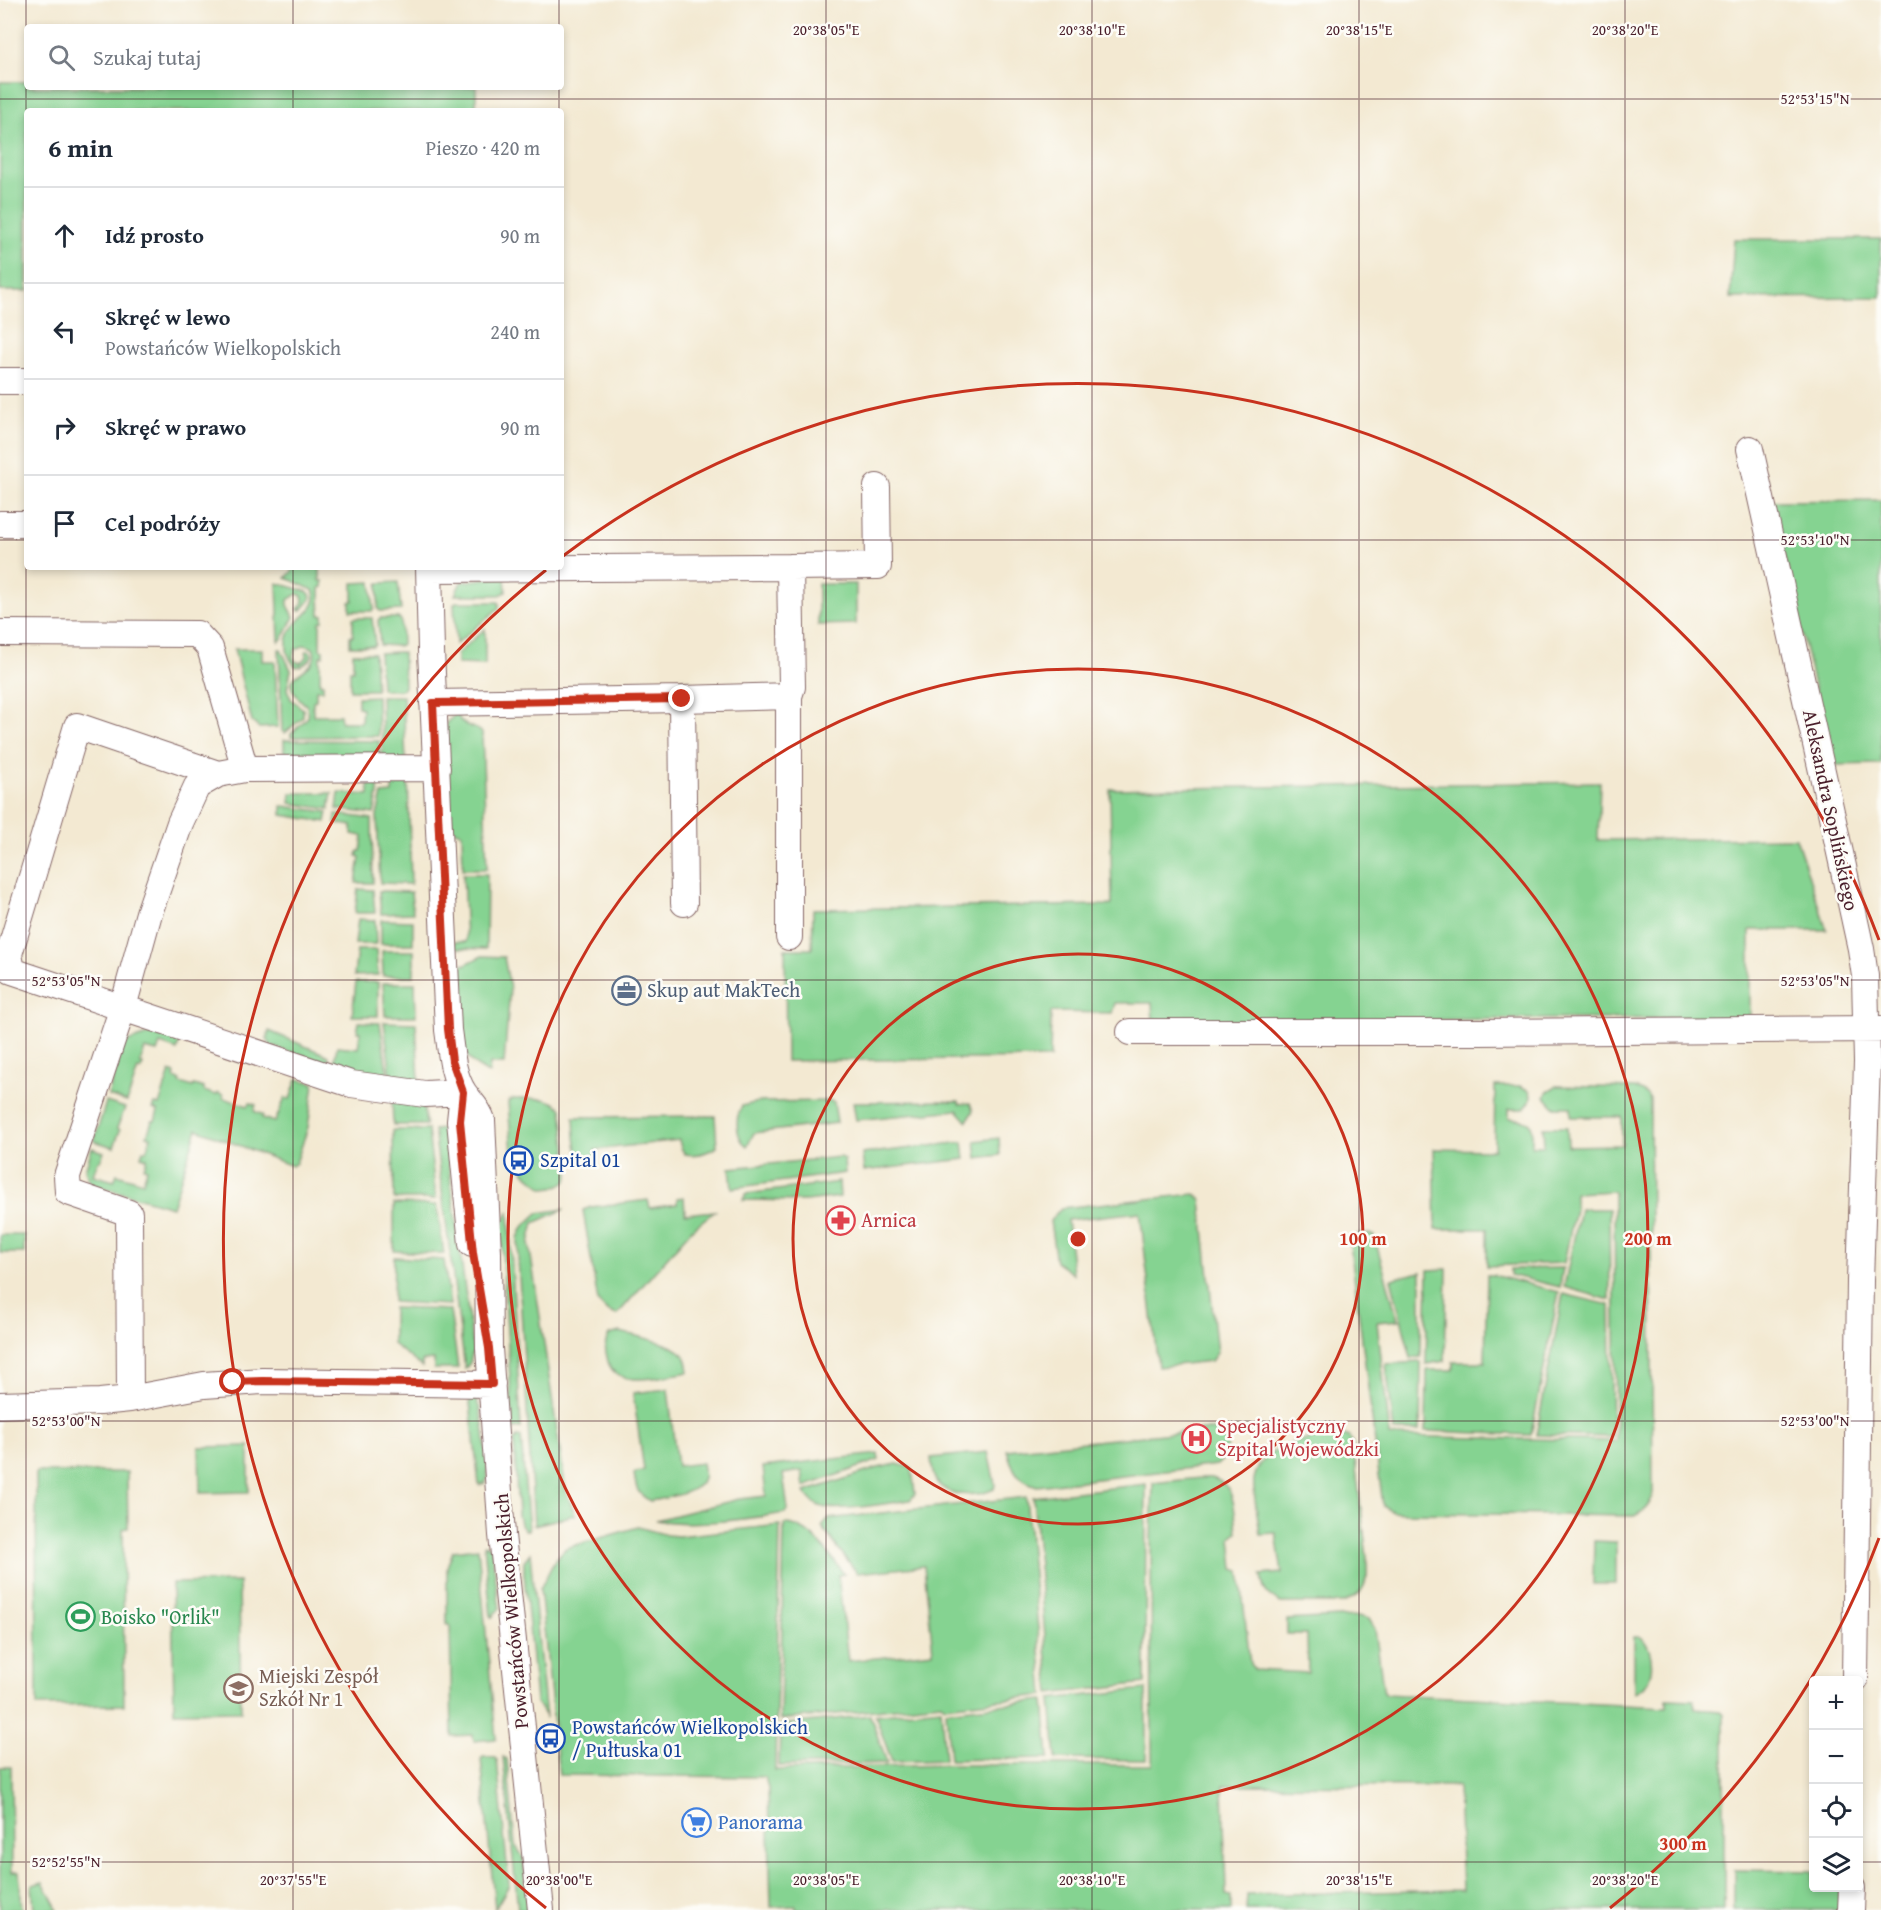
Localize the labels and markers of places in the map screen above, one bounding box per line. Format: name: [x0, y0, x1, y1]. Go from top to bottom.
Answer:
office icon: Skup aut MakTech: [610, 974, 642, 1006]
place label: Skup aut MakTech: [647, 975, 800, 1004]
bus stop icon: Szpital 01: [503, 1144, 535, 1176]
place label: Szpital 01: [540, 1145, 621, 1174]
pharmacy icon: Arnica: [824, 1204, 856, 1236]
place label: Arnica: [861, 1205, 917, 1234]
centre of rings: [1068, 1229, 1088, 1249]
place label: Specjalistyczny Szpital Wojewódzki: [1217, 1411, 1380, 1463]
hospital icon: Specjalistyczny Szpital Wojewódzki: [1180, 1422, 1212, 1454]
sports icon: Boisko "Orlik": [64, 1601, 96, 1633]
place label: Boisko "Orlik": [101, 1602, 220, 1631]
place label: Miejski Zespół Szkół Nr 1: [259, 1661, 379, 1713]
school or university icon: Miejski Zespół Szkół Nr 1: [222, 1672, 254, 1704]
place label: Powstańców Wielkopolskich / Pułtuska 01: [572, 1712, 808, 1764]
bus stop icon: Powstańców Wielkopolskich / Pułtuska 01: [535, 1723, 567, 1755]
supermarket icon: Panorama: [681, 1806, 713, 1838]
place label: Panorama: [718, 1807, 803, 1836]

